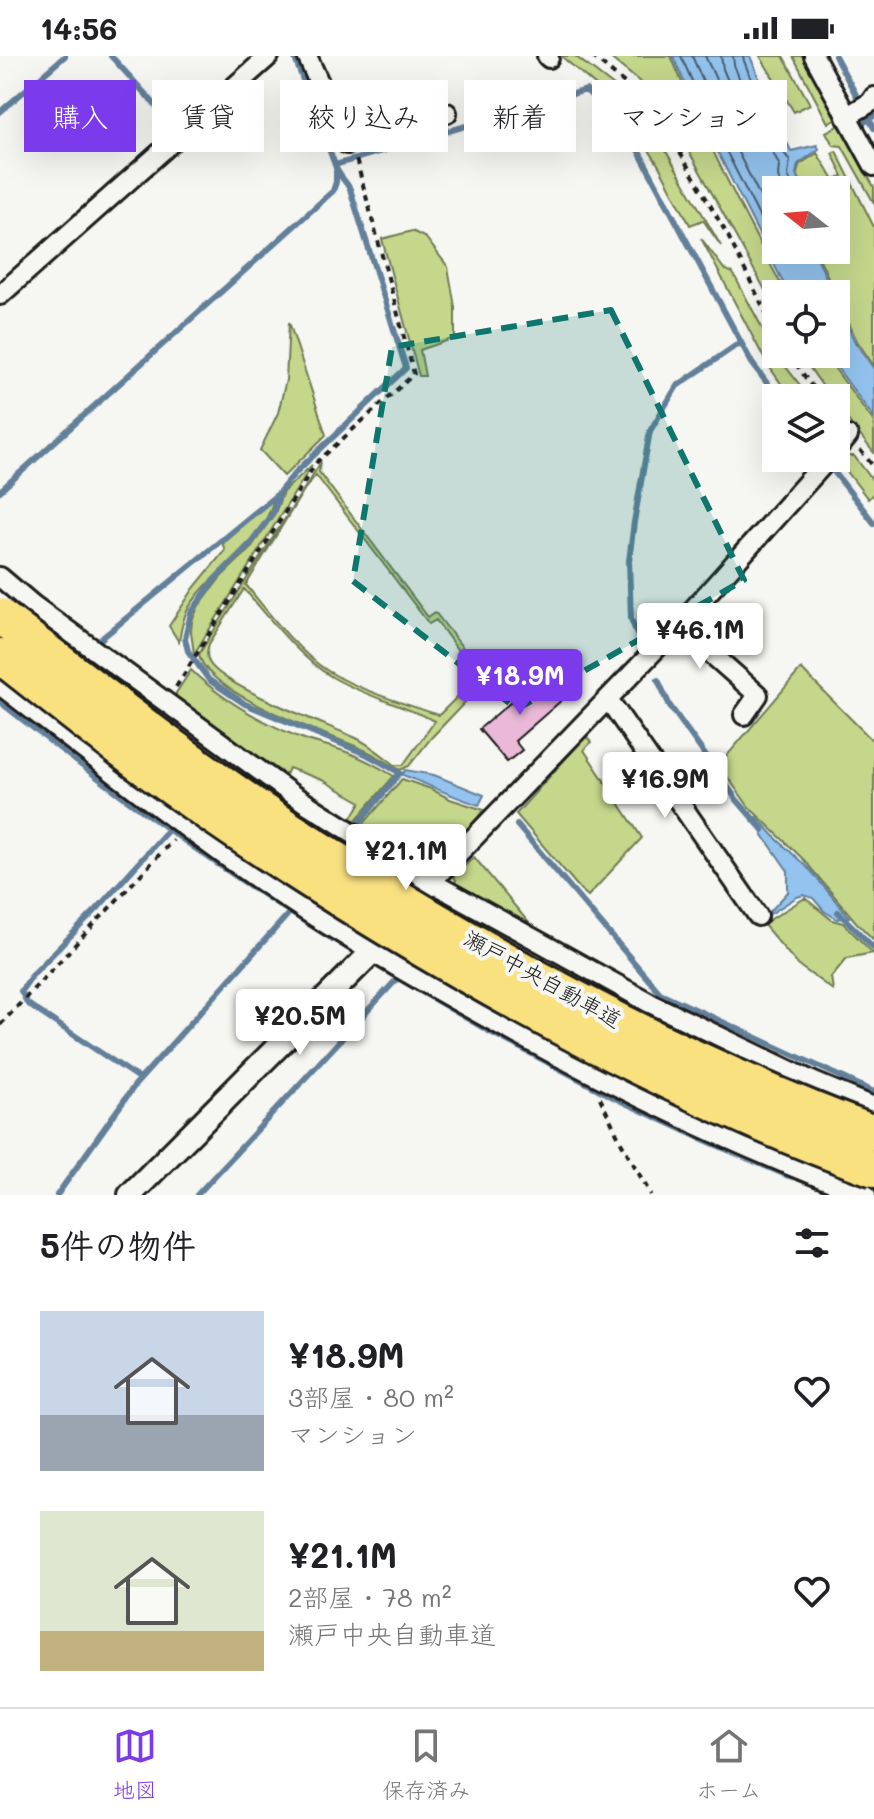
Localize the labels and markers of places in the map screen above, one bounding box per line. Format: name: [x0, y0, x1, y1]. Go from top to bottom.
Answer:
pin: ¥46.1M: [635, 603, 765, 671]
pin: ¥18.9M: [455, 649, 585, 717]
pin: ¥16.9M: [600, 752, 730, 820]
pin: ¥21.1M: [341, 824, 471, 892]
pin: ¥20.5M: [235, 989, 365, 1057]

